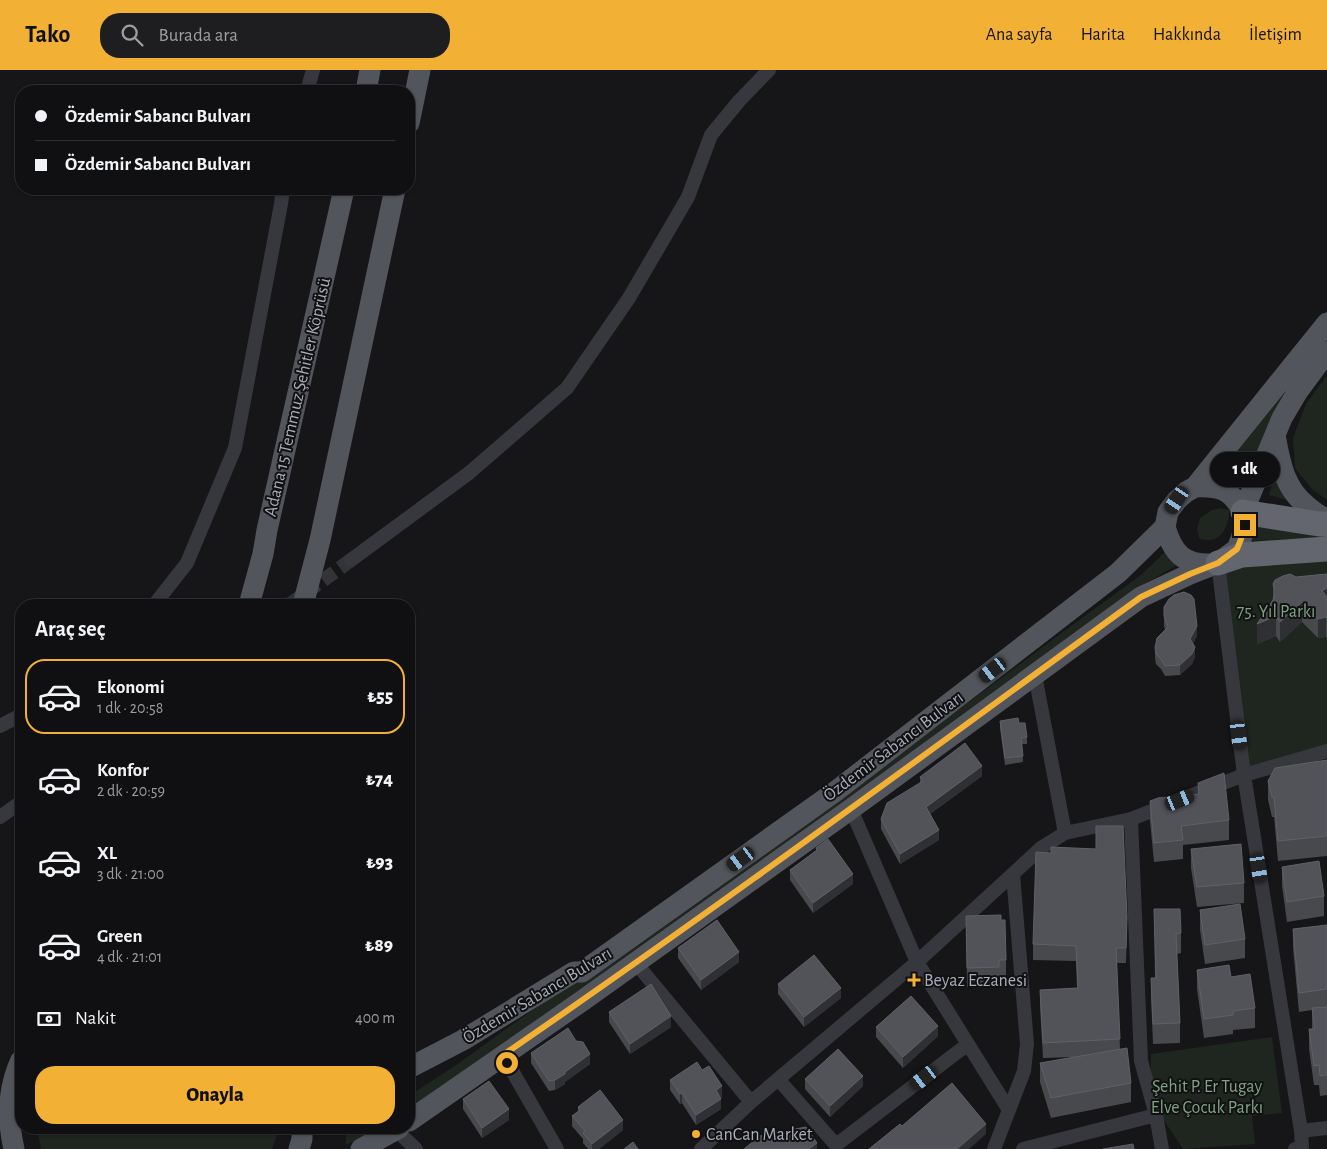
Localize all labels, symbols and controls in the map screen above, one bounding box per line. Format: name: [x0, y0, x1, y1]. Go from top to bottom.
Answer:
search box: [100, 13, 450, 58]
icon: search: [118, 21, 146, 49]
text: Tako: [25, 23, 70, 47]
text: Burada ara: [158, 26, 238, 45]
text: Ana sayfa: [986, 26, 1053, 44]
text: Harita: [1081, 26, 1125, 44]
text: Hakkında: [1153, 26, 1221, 44]
text: İletişim: [1249, 26, 1302, 44]
text: Özdemir Sabancı Bulvarı: [65, 107, 251, 126]
text: Özdemir Sabancı Bulvarı: [65, 155, 251, 174]
street label: Adana 15 Temmuz Şehitler Köprüsü: [262, 276, 334, 518]
callout: 1 dk: [1210, 452, 1280, 488]
text: 1 dk: [1233, 461, 1257, 477]
car: [1162, 483, 1191, 517]
route end: [1234, 514, 1256, 536]
park label: 75. Yıl Parkı: [1237, 603, 1315, 621]
text: Araç seç: [35, 618, 105, 640]
car: [976, 655, 1009, 685]
icon: car: [37, 674, 82, 719]
text: Ekonomi: [97, 678, 165, 697]
text: ₺55: [367, 687, 393, 706]
street label: Özdemir Sabancı Bulvarı: [819, 687, 967, 805]
text: 1 dk · 20:58: [97, 700, 163, 716]
car: [1229, 719, 1248, 751]
icon: car: [37, 757, 82, 802]
text: Konfor: [97, 761, 149, 780]
text: ₺74: [366, 770, 393, 789]
text: 2 dk · 20:59: [97, 783, 165, 799]
car: [1163, 787, 1196, 813]
icon: car: [37, 840, 82, 885]
text: XL: [97, 844, 117, 863]
car: [724, 844, 757, 874]
car: [1249, 852, 1268, 884]
text: ₺93: [366, 853, 393, 872]
text: 3 dk · 21:00: [97, 866, 164, 882]
icon: car: [37, 923, 82, 968]
text: Green: [97, 927, 143, 946]
text: ₺89: [365, 936, 393, 955]
street label: Özdemir Sabancı Bulvarı: [459, 943, 615, 1047]
text: 4 dk · 21:01: [97, 949, 162, 965]
place label: Beyaz Eczanesi: [924, 972, 1027, 990]
marker: Beyaz Eczanesi: [908, 974, 920, 986]
icon: cash: [35, 1005, 63, 1033]
text: Nakit: [75, 1009, 116, 1028]
text: 400 m: [355, 1010, 395, 1026]
route start: [496, 1052, 518, 1074]
car: [907, 1063, 940, 1093]
button: Onayla: [35, 1066, 395, 1124]
park label: Şehit P. Er Tugay Elve Çocuk Parkı: [1151, 1078, 1263, 1117]
place label: CanCan Market: [706, 1126, 813, 1144]
marker: CanCan Market: [690, 1128, 702, 1140]

